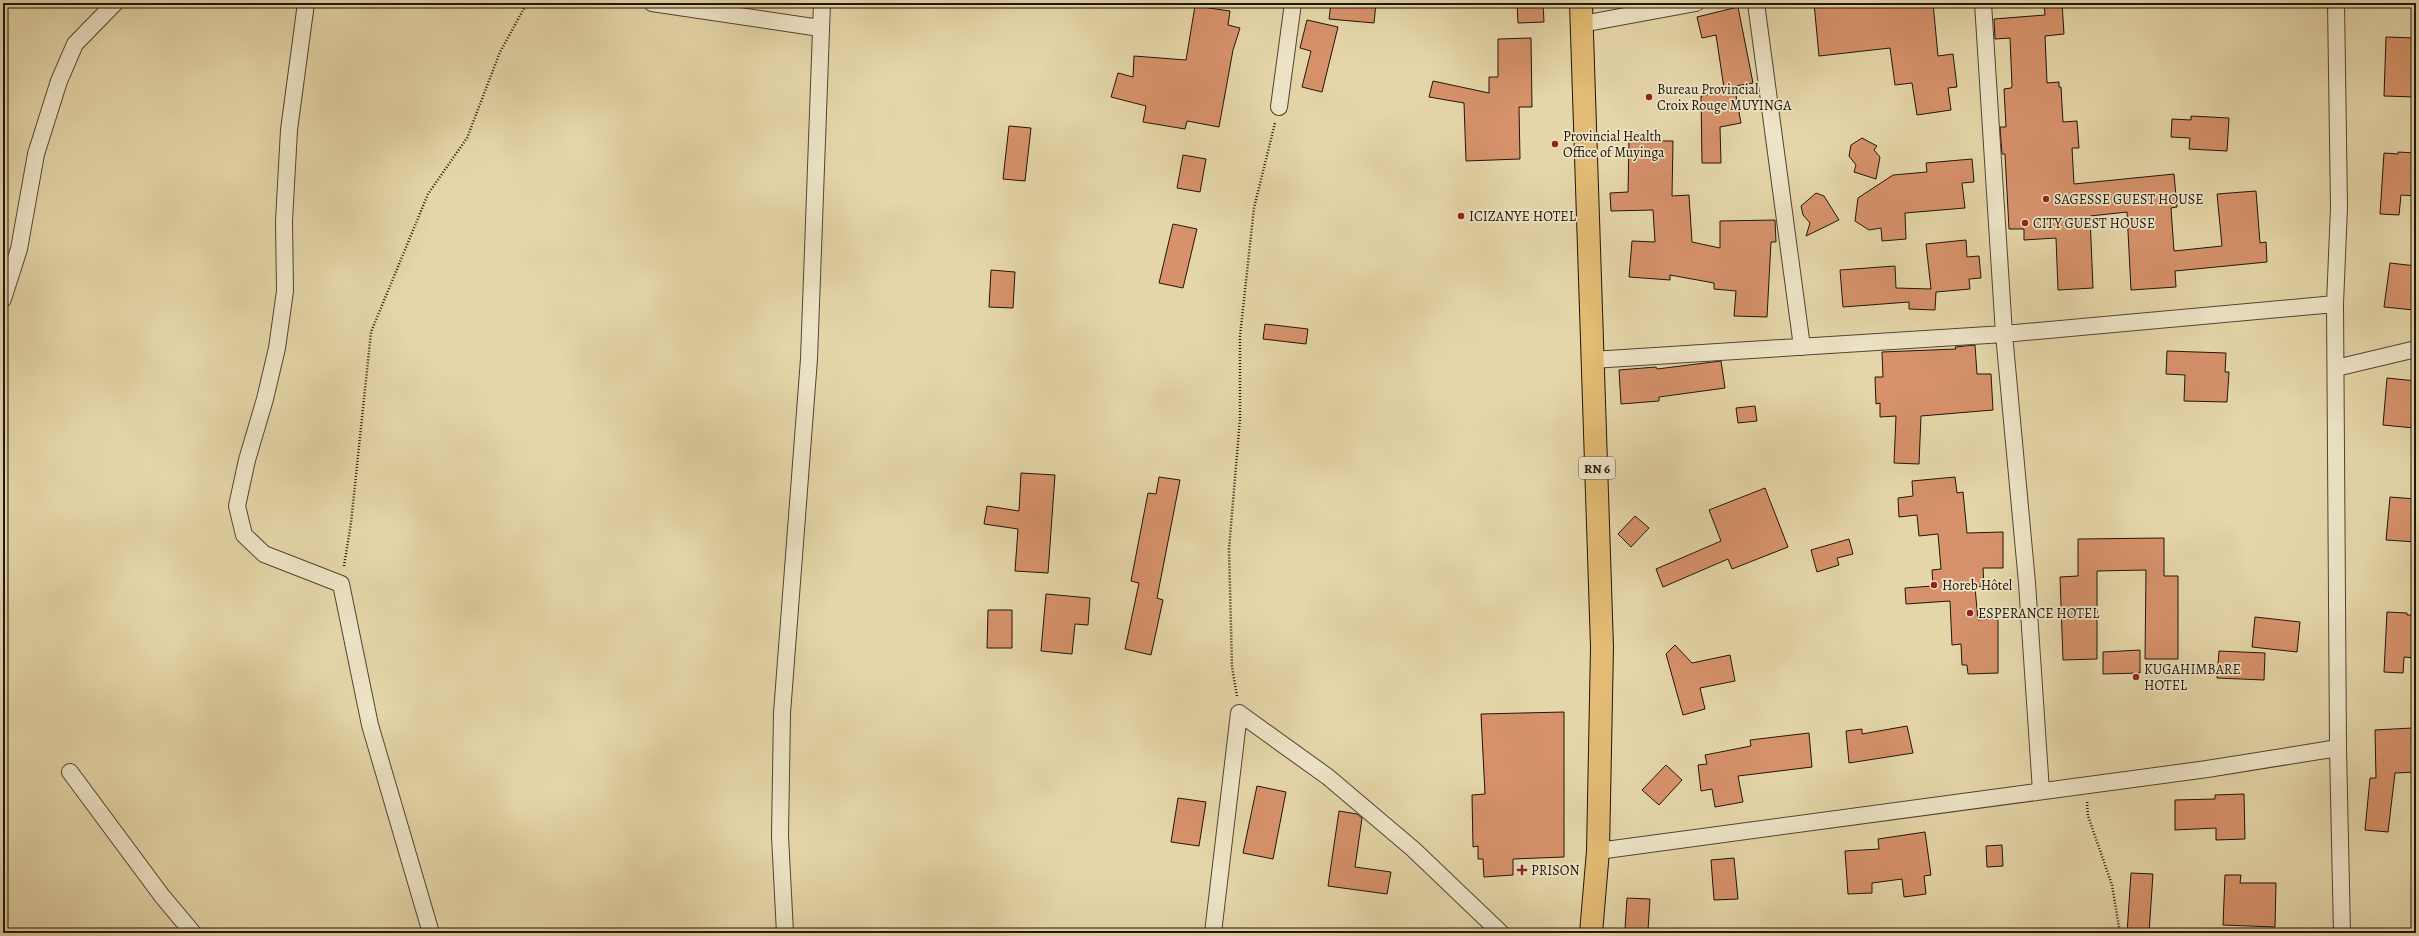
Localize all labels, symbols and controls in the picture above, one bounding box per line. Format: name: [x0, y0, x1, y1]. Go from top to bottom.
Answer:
place label: Bureau Provincial Croix Rouge MUYINGA: [1657, 80, 1792, 115]
marker: Bureau Provincial Croix Rouge MUYINGA: [1644, 92, 1654, 102]
place label: Provincial Health Office of Muyinga: [1563, 127, 1665, 162]
marker: Provincial Health Office of Muyinga: [1550, 139, 1560, 149]
place label: SAGESSE GUEST HOUSE: [2054, 190, 2203, 209]
marker: SAGESSE GUEST HOUSE: [2041, 194, 2051, 204]
place label: ICIZANYE HOTEL: [1469, 207, 1577, 226]
marker: ICIZANYE HOTEL: [1456, 211, 1466, 221]
place label: CITY GUEST HOUSE: [2033, 214, 2155, 233]
marker: CITY GUEST HOUSE: [2020, 218, 2030, 228]
road number: RN 6: [1579, 457, 1615, 479]
place label: Horeb Hôtel: [1942, 576, 2013, 595]
marker: Horeb Hôtel: [1929, 580, 1939, 590]
place label: ESPERANCE HOTEL: [1978, 604, 2100, 623]
marker: ESPERANCE HOTEL: [1965, 608, 1975, 618]
place label: KUGAHIMBARE HOTEL: [2144, 660, 2241, 695]
marker: KUGAHIMBARE HOTEL: [2131, 672, 2141, 682]
place label: PRISON: [1531, 861, 1580, 880]
marker: PRISON: [1516, 864, 1528, 876]

